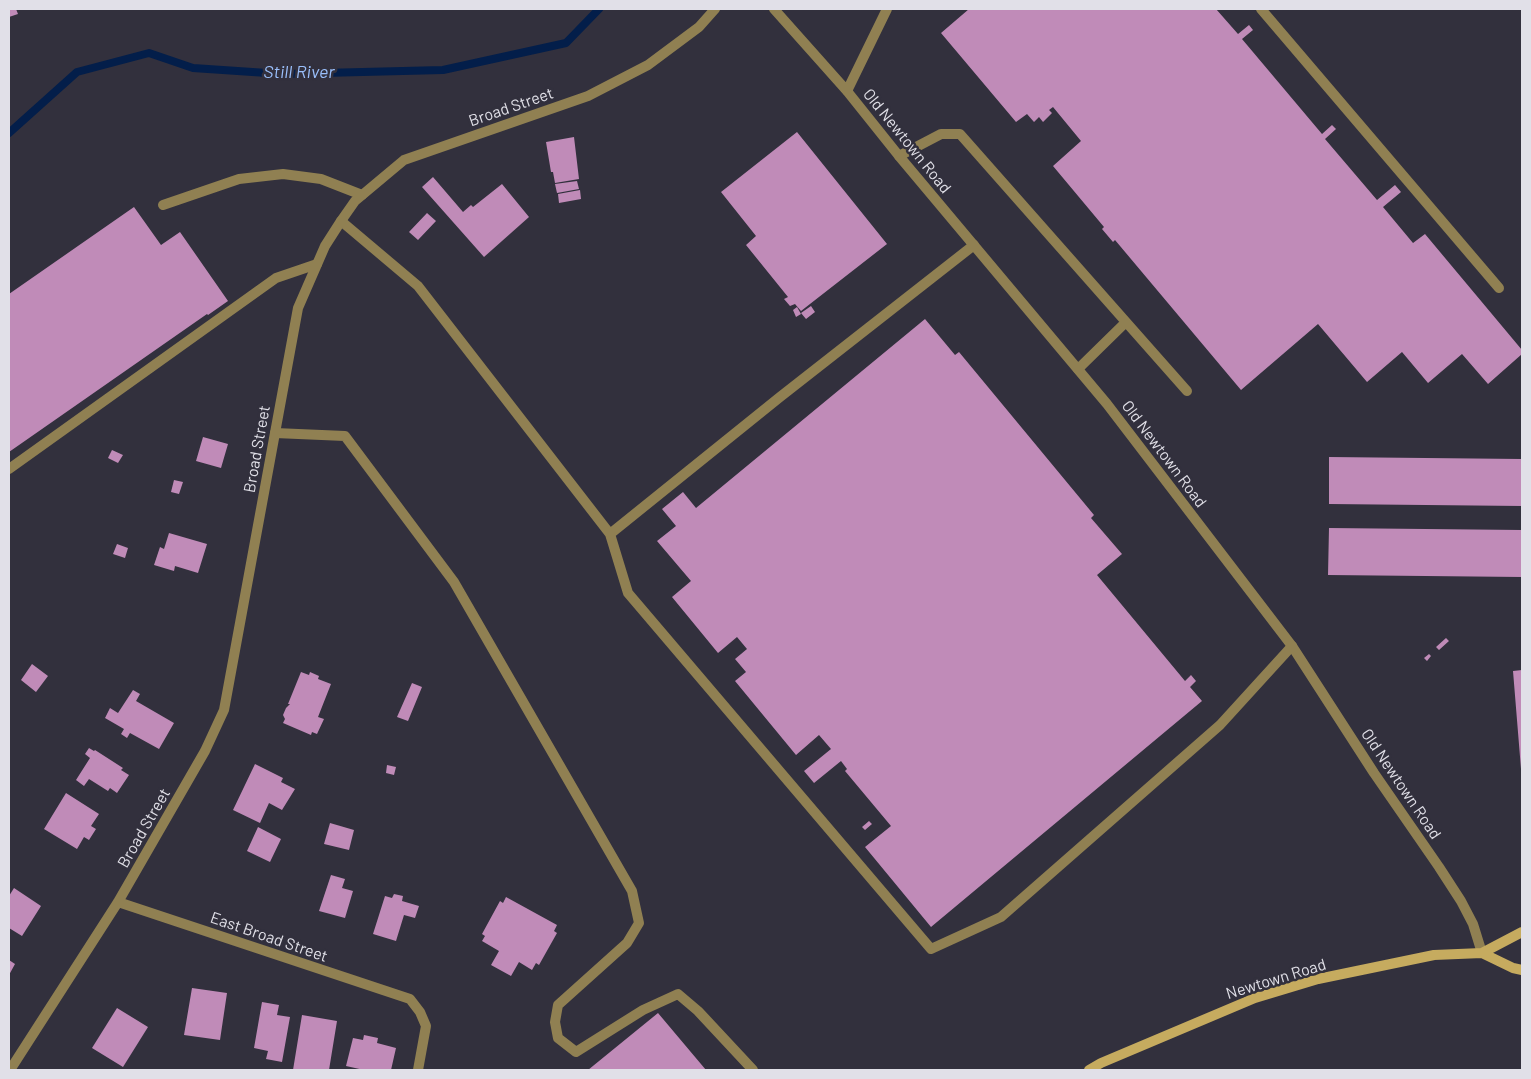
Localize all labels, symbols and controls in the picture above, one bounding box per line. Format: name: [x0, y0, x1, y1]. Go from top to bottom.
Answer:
water label: Still River: [263, 61, 335, 83]
street label: Broad Street: [466, 84, 556, 130]
street label: Old Newtown Road: [859, 85, 955, 197]
street label: Old Newtown Road: [1118, 397, 1210, 511]
street label: Broad Street: [240, 404, 274, 494]
street label: Old Newtown Road: [1357, 725, 1445, 843]
street label: Broad Street: [114, 785, 174, 871]
street label: East Broad Street: [208, 908, 330, 966]
street label: Newtown Road: [1224, 955, 1328, 1003]

